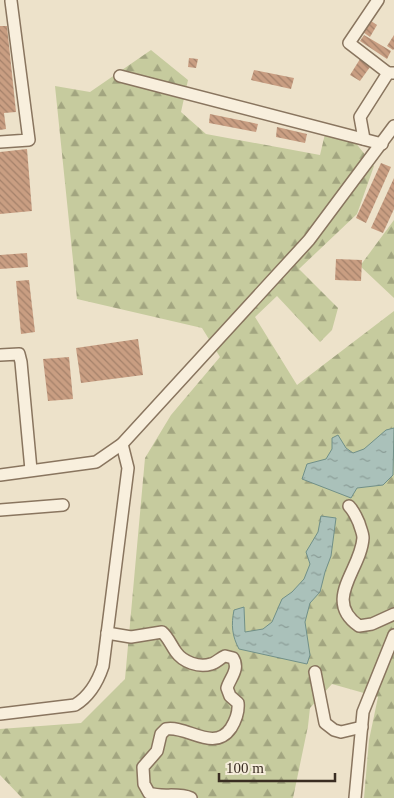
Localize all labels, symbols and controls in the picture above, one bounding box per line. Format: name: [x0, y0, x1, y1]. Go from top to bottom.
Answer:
scale bar: [219, 750, 335, 782]
text: 100 m: [226, 760, 264, 776]

